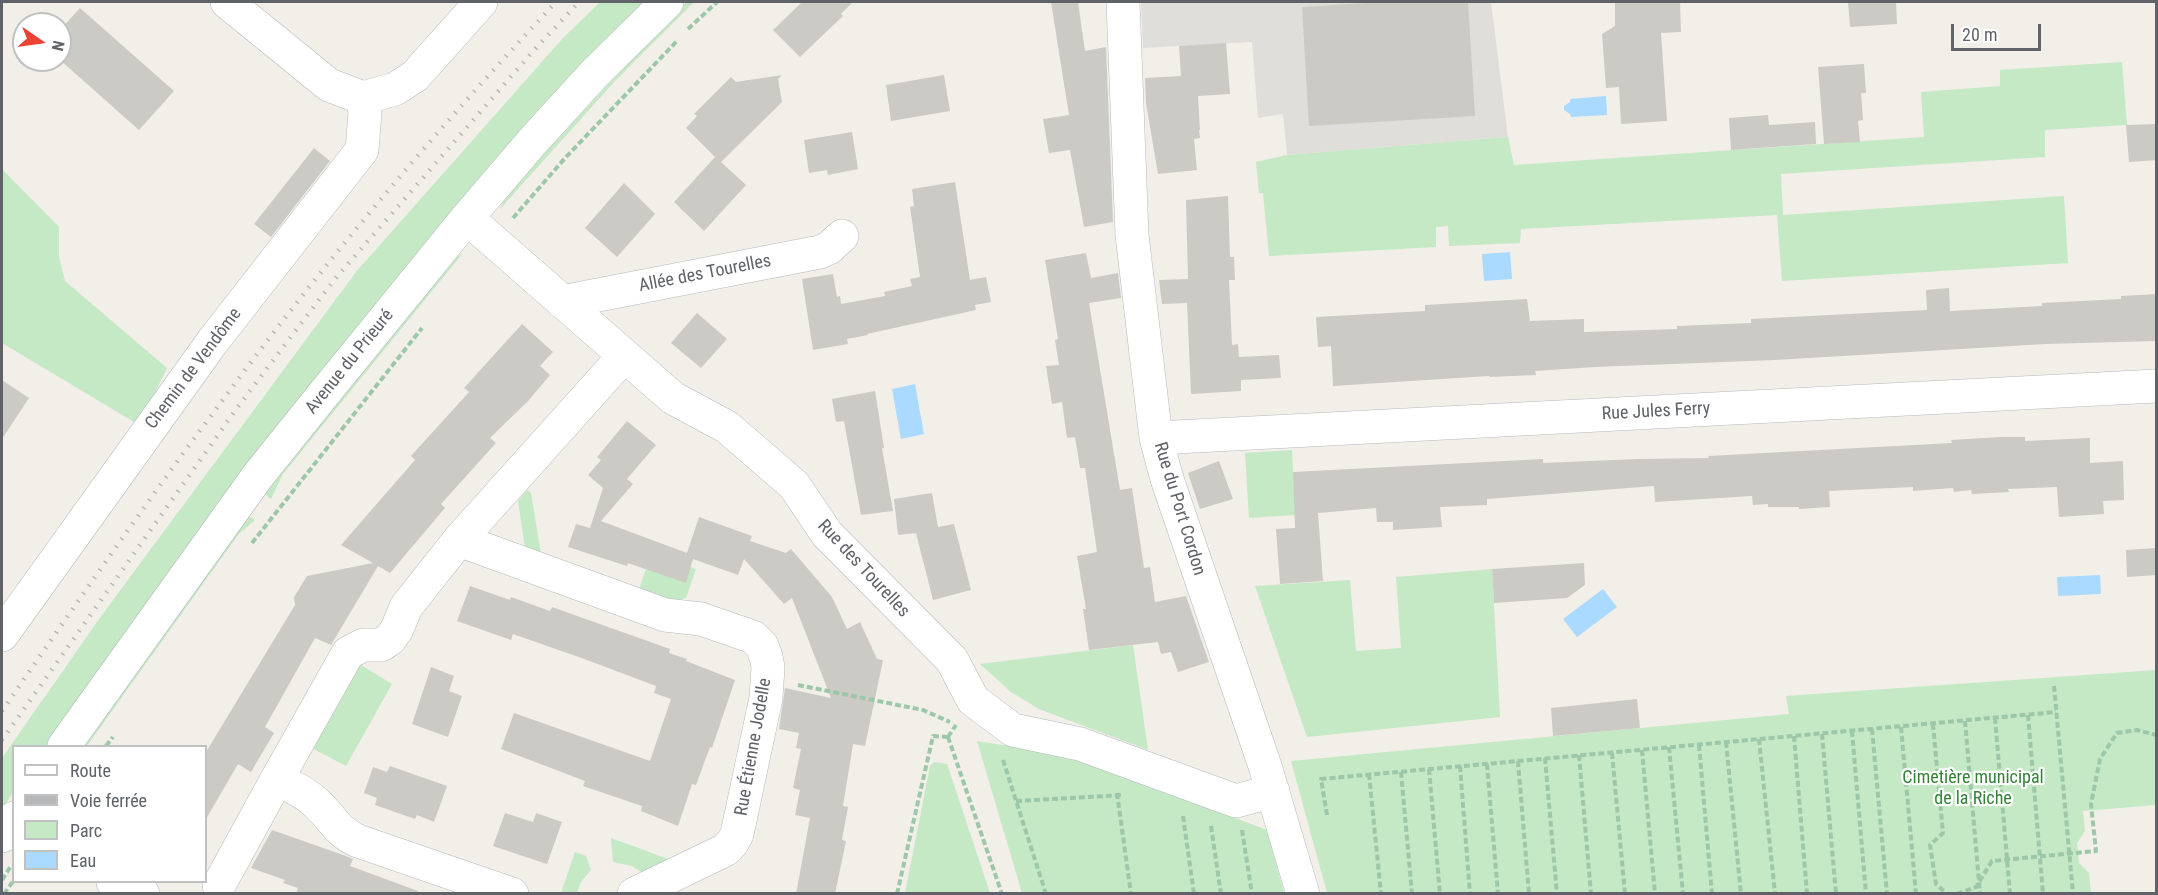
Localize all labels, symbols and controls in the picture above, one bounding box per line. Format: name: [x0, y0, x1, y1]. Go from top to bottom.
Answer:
north arrow: [12, 12, 72, 72]
scale bar: [1954, 12, 2044, 50]
text: 20 m: [1962, 24, 1997, 45]
text: N: [48, 39, 68, 53]
street label: Allée des Tourelles: [637, 251, 773, 297]
street label: Chemin de Vendôme: [141, 304, 247, 434]
street label: Avenue du Prieuré: [301, 305, 399, 419]
street label: Rue Jules Ferry: [1601, 398, 1711, 426]
street label: Rue du Port Cordon: [1148, 440, 1210, 578]
street label: Rue des Tourelles: [812, 516, 914, 622]
street label: Rue Étienne Jodelle: [731, 676, 777, 818]
legend: [12, 745, 207, 883]
text: Route: [70, 760, 111, 781]
park label: Cimetière municipal de la Riche: [1902, 767, 2044, 810]
text: Voie ferrée: [70, 790, 147, 811]
text: Parc: [70, 820, 102, 841]
text: Eau: [70, 850, 96, 871]

